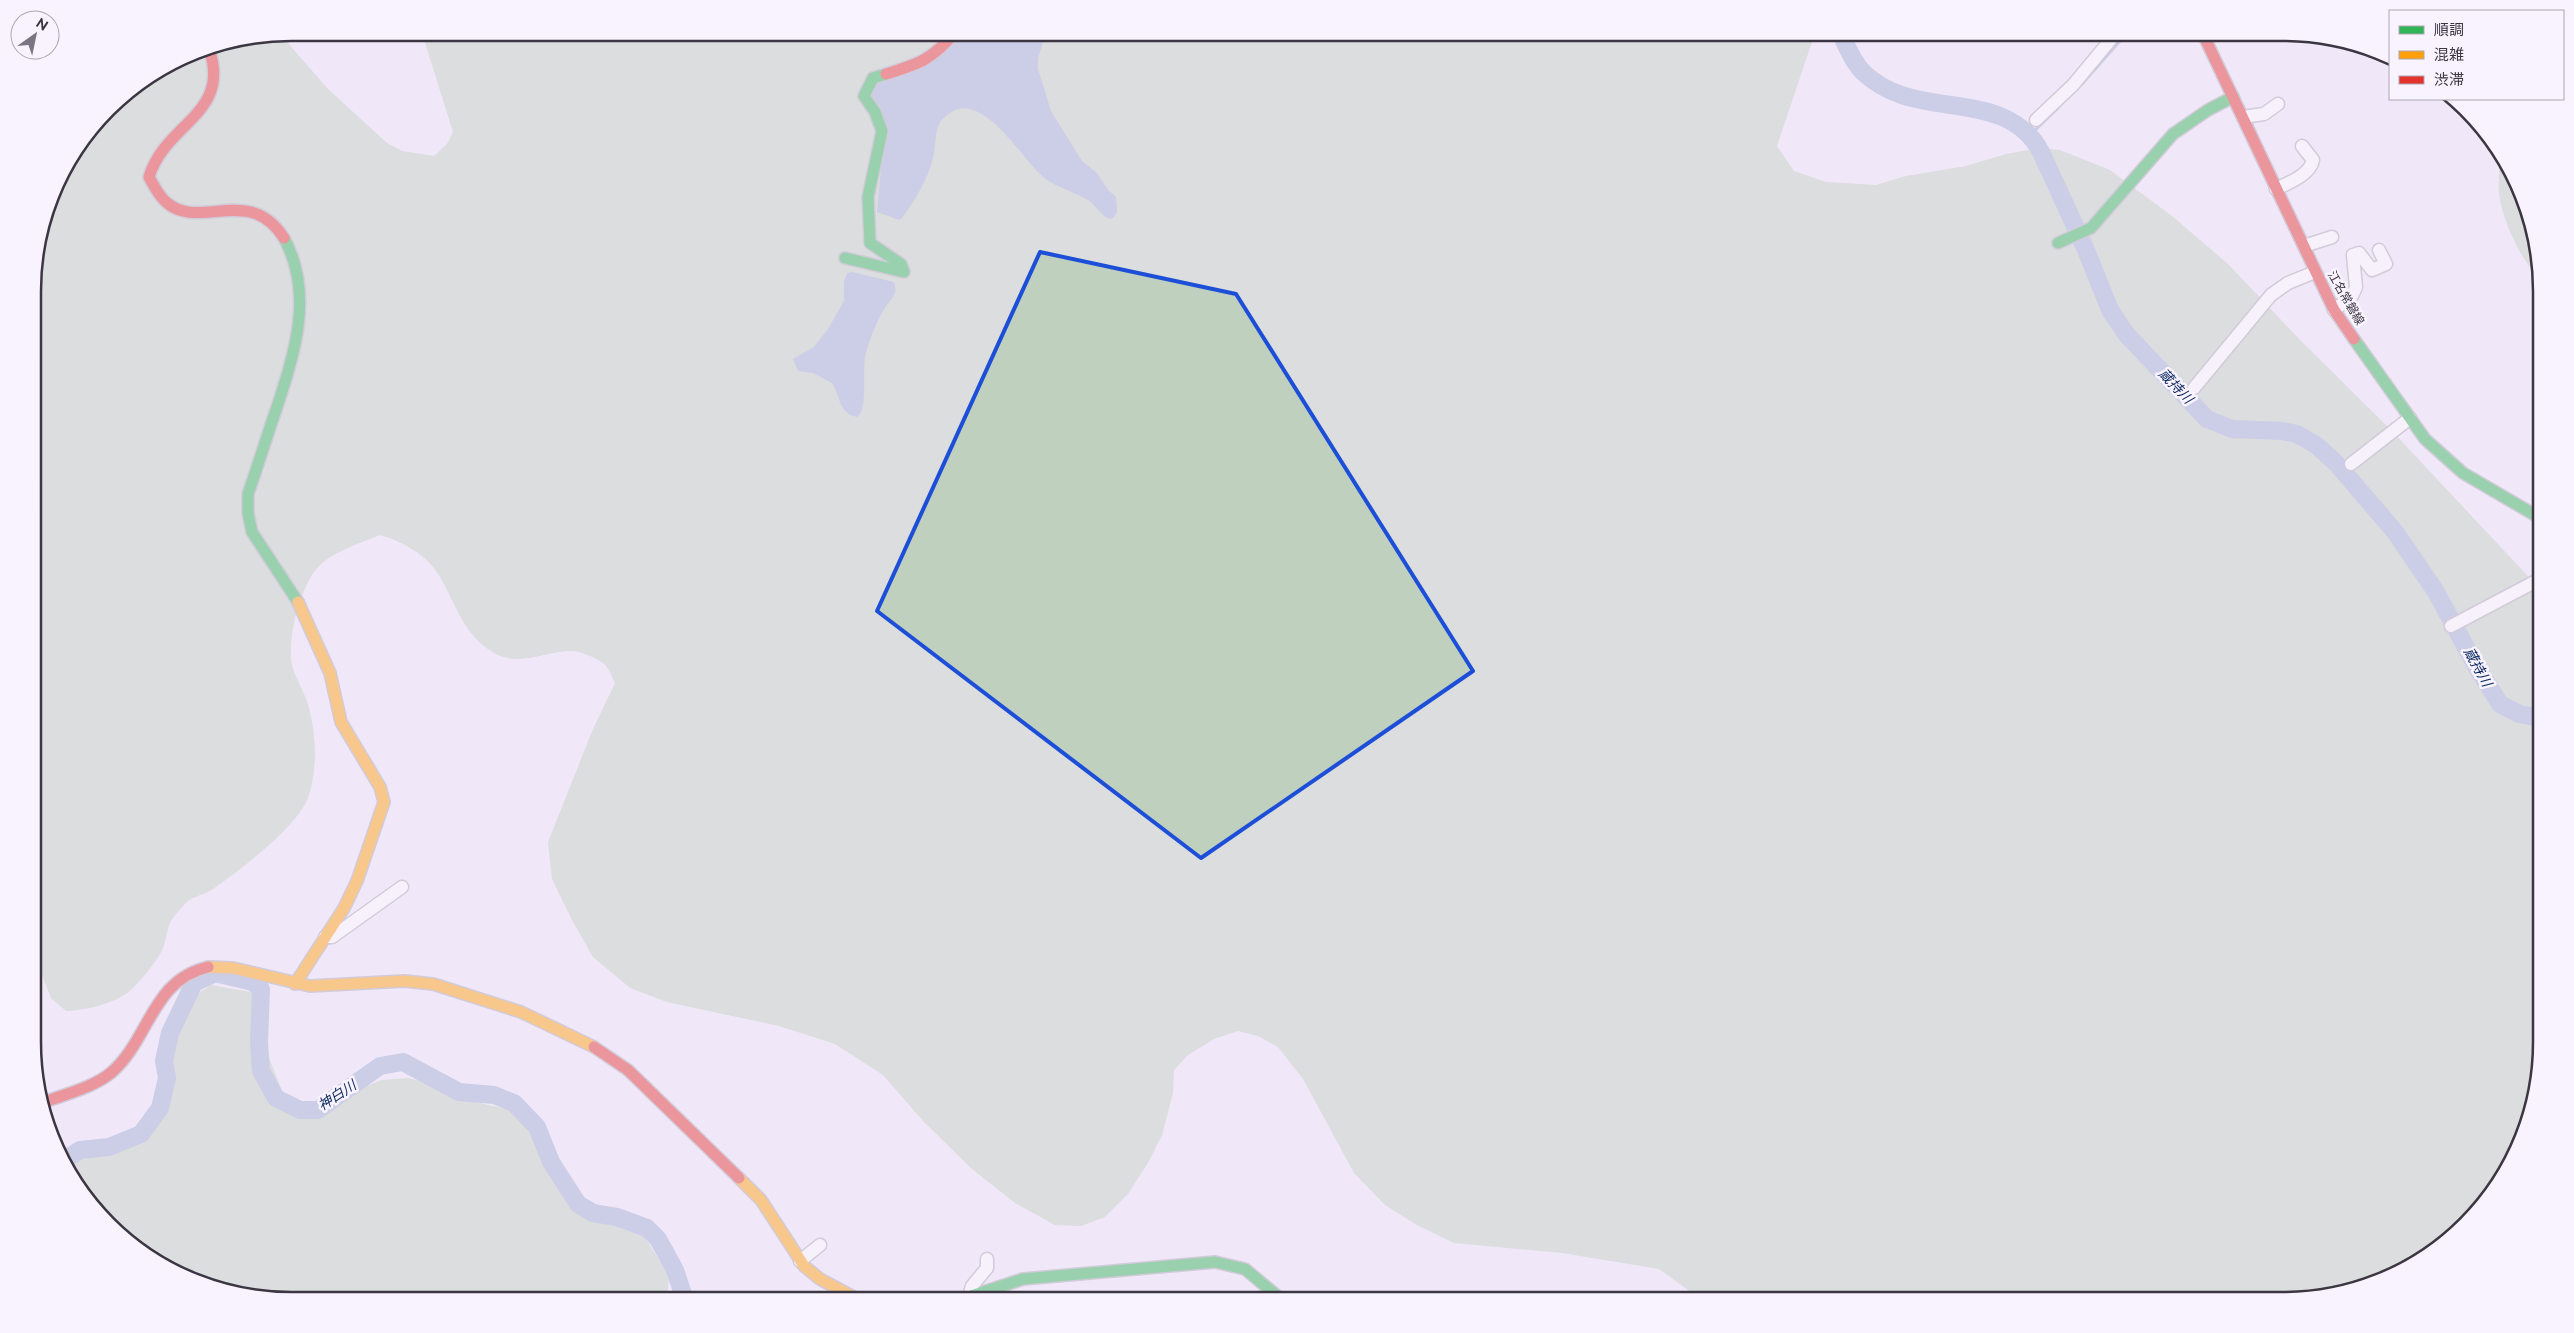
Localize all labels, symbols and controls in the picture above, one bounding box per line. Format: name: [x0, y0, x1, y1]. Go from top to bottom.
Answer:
north arrow: [10, 10, 60, 60]
legend: [2389, 10, 2564, 100]
text: N: [33, 14, 51, 34]
text: 順調: [2434, 21, 2464, 39]
text: 混雑: [2434, 46, 2464, 64]
text: 渋滞: [2434, 71, 2464, 89]
street label: 江名常磐線: [2325, 269, 2367, 327]
water label: 蔵持川: [2156, 365, 2198, 408]
water label: 蔵持川: [2461, 645, 2496, 691]
water label: 神白川: [315, 1076, 361, 1113]

